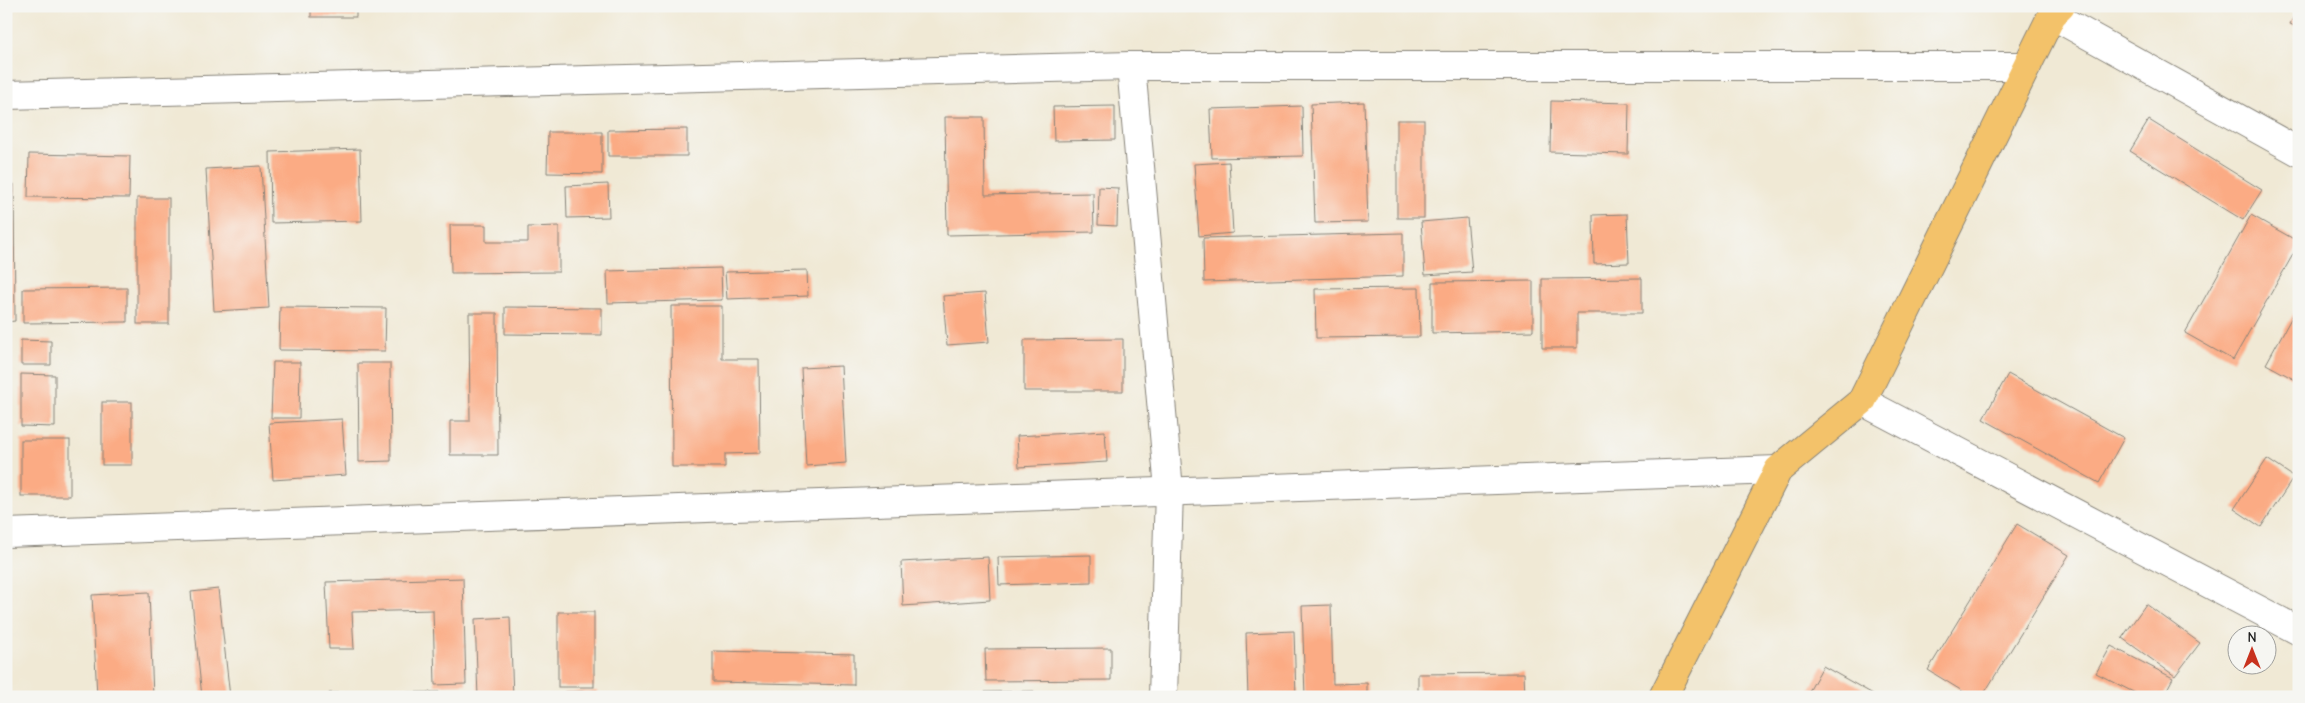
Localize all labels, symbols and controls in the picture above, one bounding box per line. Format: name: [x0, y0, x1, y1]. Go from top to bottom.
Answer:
north arrow: [2228, 626, 2278, 676]
text: N: [2247, 629, 2257, 646]

